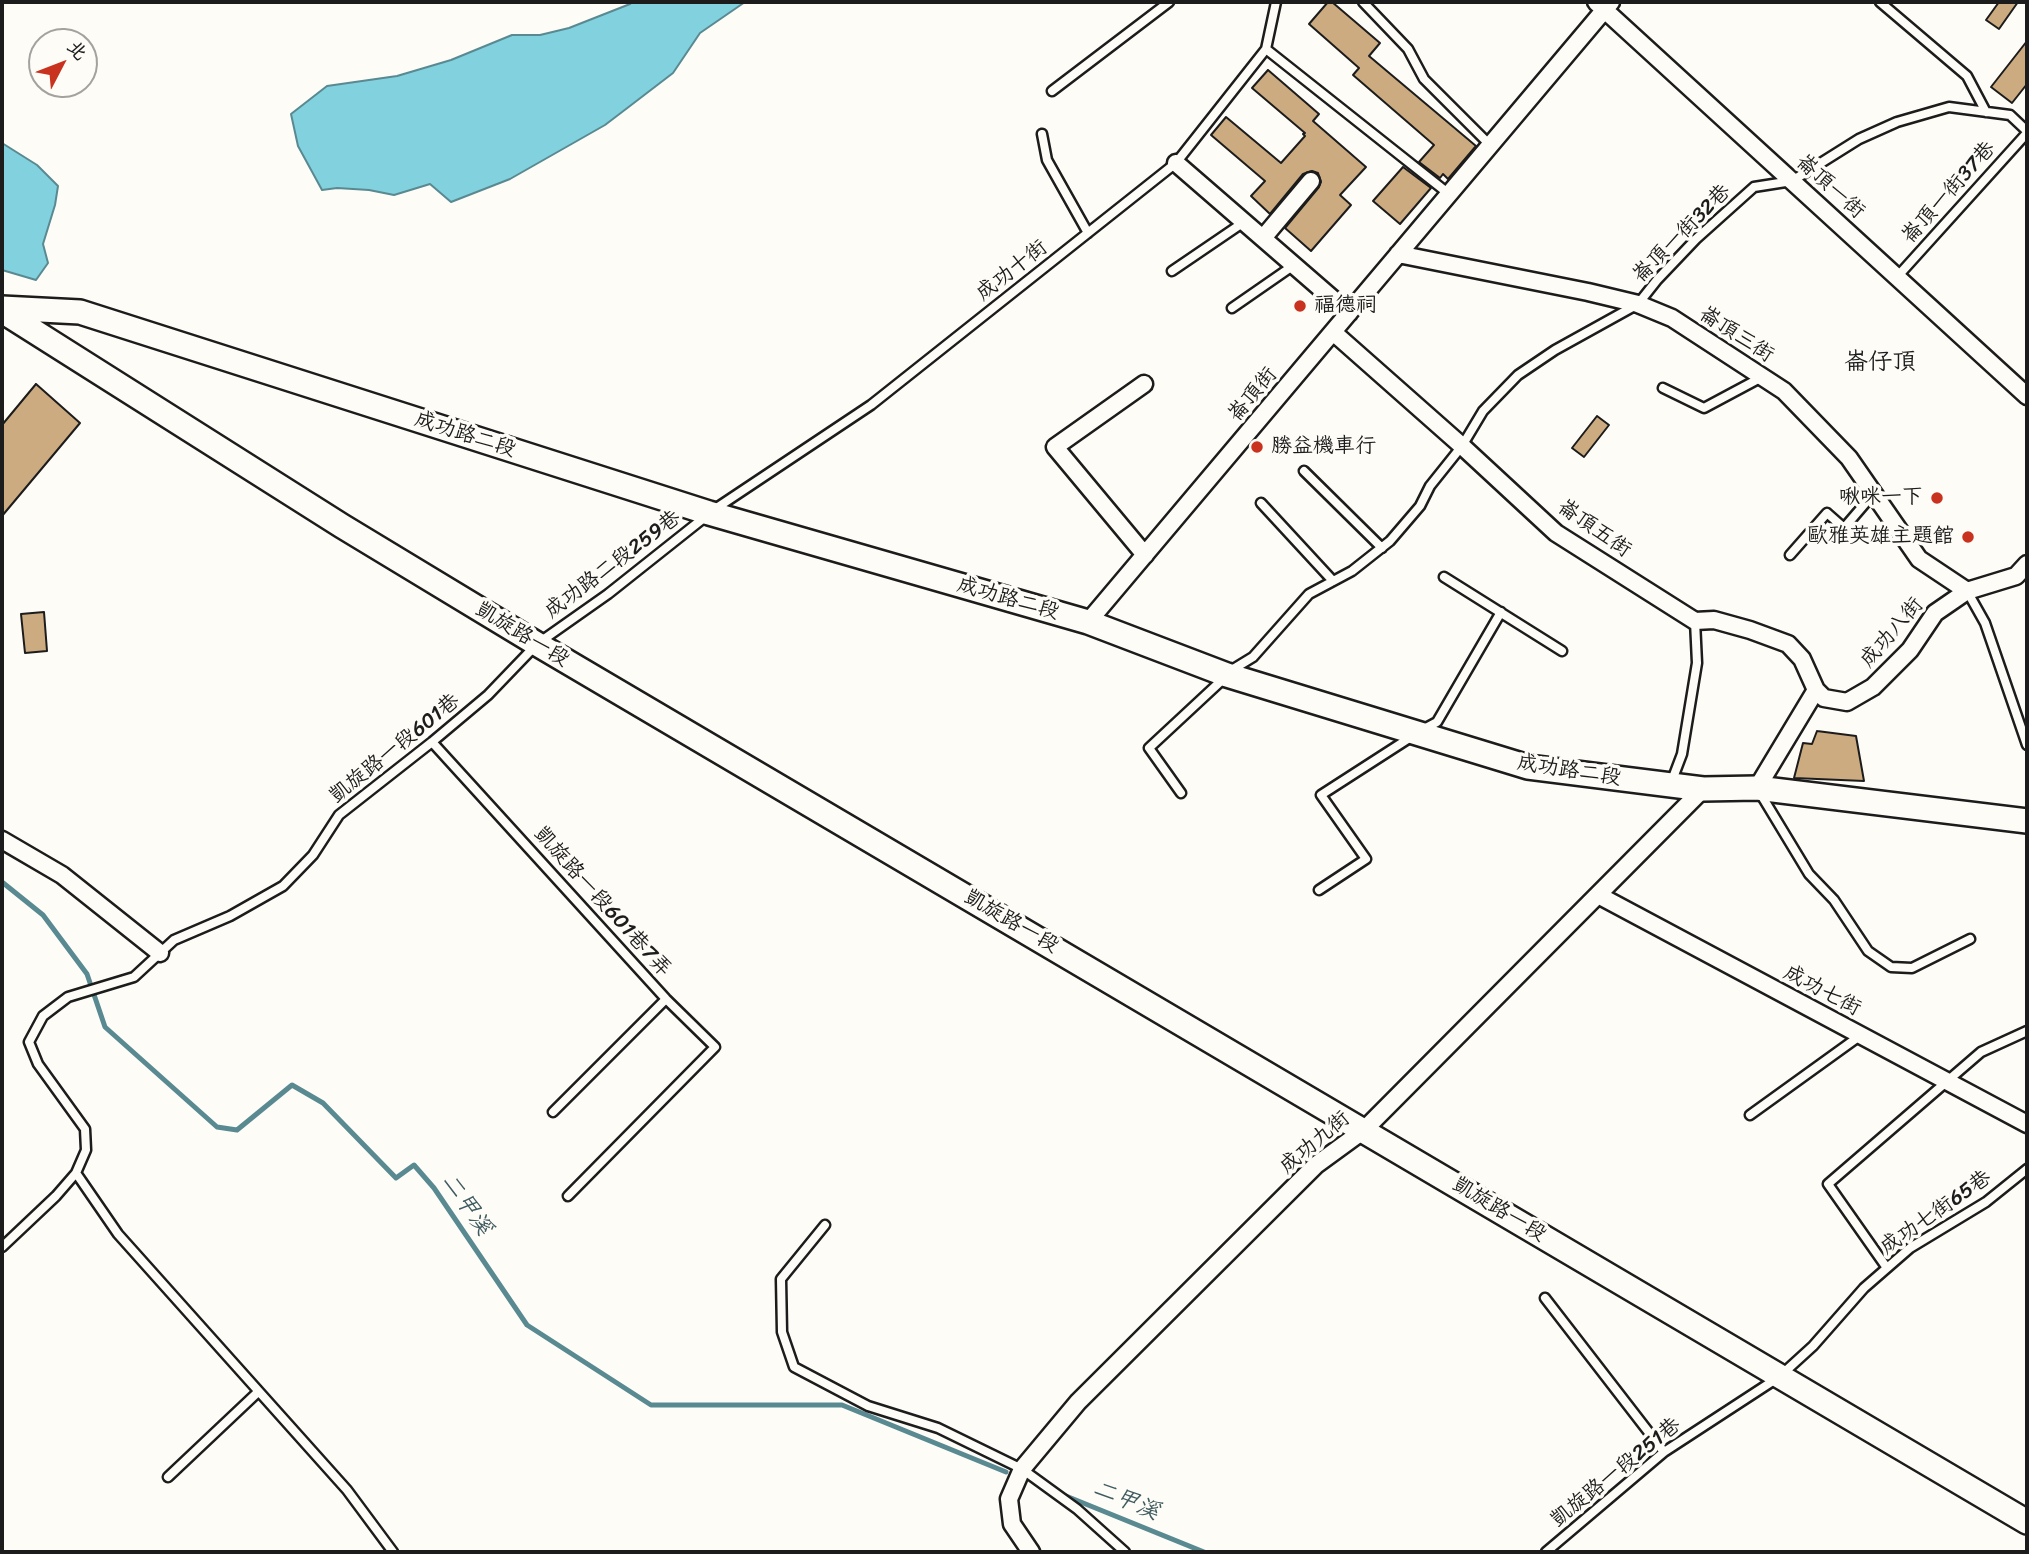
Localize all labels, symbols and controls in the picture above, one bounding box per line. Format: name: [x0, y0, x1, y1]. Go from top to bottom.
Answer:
north arrow: [28, 28, 98, 98]
text: 北: [59, 32, 96, 68]
street label: 崙頂一街37巷: [1897, 137, 2001, 249]
street label: 崙頂一街: [1790, 150, 1870, 224]
street label: 崙頂一街32巷: [1628, 180, 1736, 288]
street label: 成功十街: [971, 235, 1053, 307]
place label: 福德祠: [1314, 293, 1377, 319]
marker: 福德祠: [1292, 298, 1308, 314]
street label: 崙頂三街: [1694, 302, 1778, 368]
district label: 崙仔頂: [1844, 349, 1916, 377]
street label: 崙頂街: [1223, 363, 1283, 427]
street label: 成功路二段: [411, 407, 519, 463]
place label: 勝益機車行: [1271, 434, 1376, 460]
marker: 勝益機車行: [1249, 439, 1265, 455]
place label: 啾咪一下: [1839, 485, 1923, 511]
marker: 啾咪一下: [1929, 490, 1945, 506]
street label: 崙頂五街: [1552, 495, 1636, 563]
street label: 成功路二段259巷: [540, 506, 686, 624]
place label: 歐雅英雄主題館: [1807, 524, 1954, 550]
marker: 歐雅英雄主題館: [1960, 529, 1976, 545]
street label: 成功路二段: [954, 572, 1062, 626]
street label: 成功八街: [1855, 593, 1929, 673]
street label: 凱旋路一段: [471, 597, 573, 673]
street label: 凱旋路一段601巷: [325, 689, 465, 809]
street label: 成功路二段: [1515, 750, 1623, 792]
street label: 凱旋路一段601巷7弄: [528, 822, 676, 982]
street label: 凱旋路一段: [959, 885, 1063, 959]
street label: 成功七街: [1779, 960, 1865, 1022]
street label: 成功九街: [1275, 1106, 1355, 1180]
street label: 成功七街65巷: [1876, 1165, 1996, 1261]
water label: 二甲溪: [435, 1169, 497, 1241]
street label: 凱旋路一段: [1448, 1172, 1550, 1248]
street label: 凱旋路一段251巷: [1546, 1413, 1686, 1533]
water label: 二甲溪: [1089, 1475, 1163, 1527]

